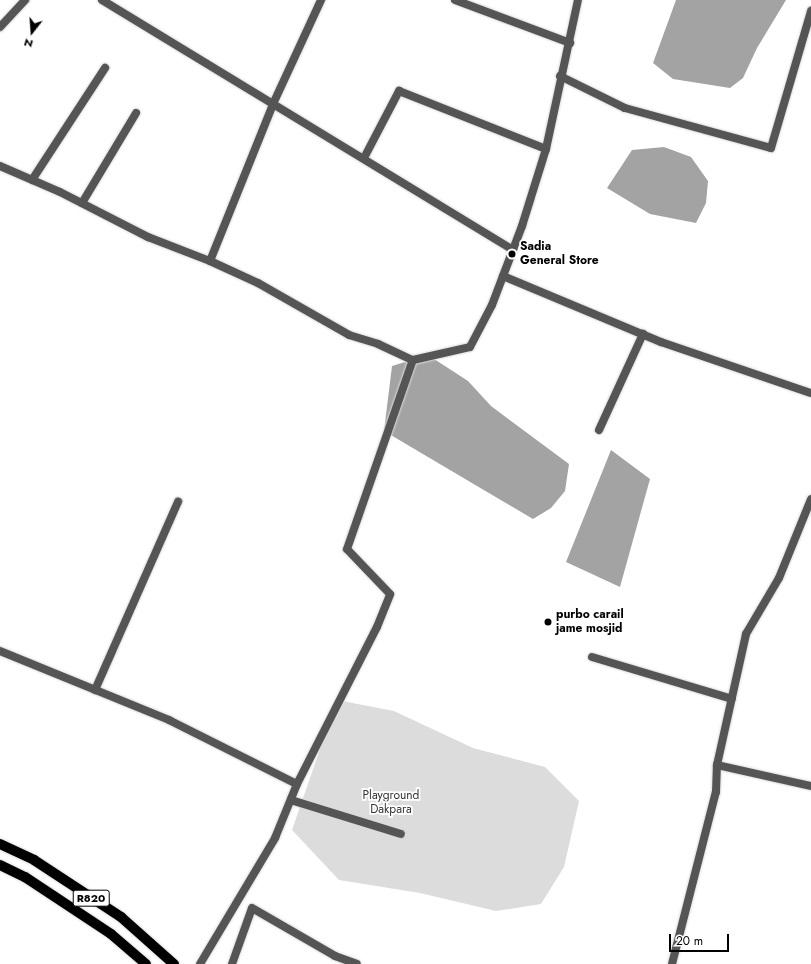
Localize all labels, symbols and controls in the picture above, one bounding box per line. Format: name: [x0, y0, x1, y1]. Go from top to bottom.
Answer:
north arrow: [12, 12, 52, 52]
text: N: [22, 35, 35, 52]
place label: Sadia General Store: [520, 240, 599, 268]
marker: Sadia General Store: [507, 249, 517, 259]
place label: purbo carail jame mosjid: [556, 608, 624, 636]
marker: purbo carail jame mosjid: [543, 617, 553, 627]
park label: Playground Dakpara: [363, 789, 419, 817]
road number: R820: [72, 889, 110, 907]
scale bar: [671, 926, 731, 952]
text: 20 m: [676, 932, 703, 950]

